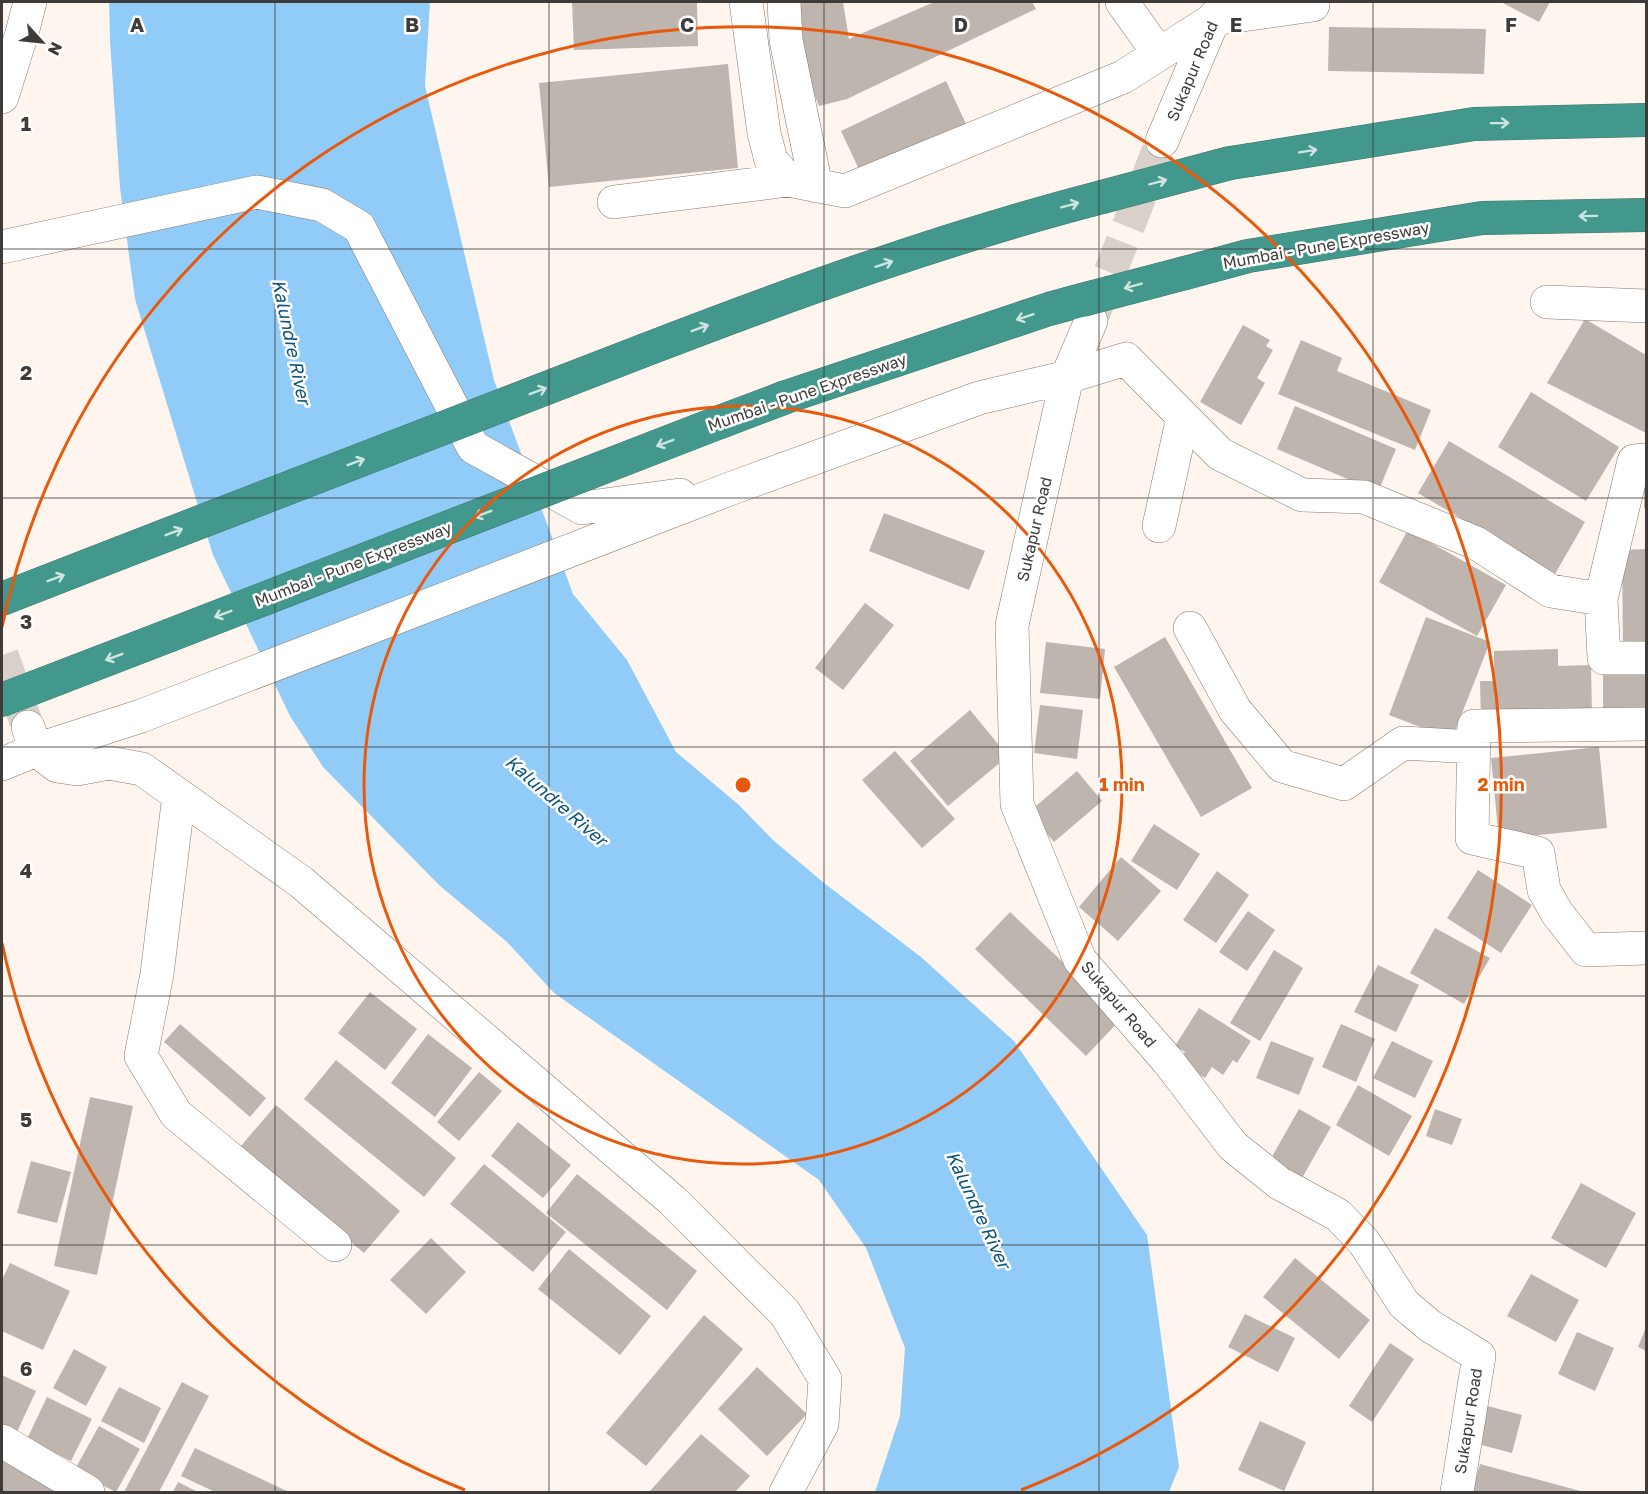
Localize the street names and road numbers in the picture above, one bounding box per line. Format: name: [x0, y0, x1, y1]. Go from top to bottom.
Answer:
street label: Sukapur Road: [1162, 18, 1222, 124]
street label: Mumbai - Pune Expressway: [1221, 217, 1431, 273]
street label: Mumbai - Pune Expressway: [705, 348, 909, 436]
street label: Sukapur Road: [1012, 475, 1056, 583]
street label: Mumbai - Pune Expressway: [252, 517, 454, 611]
street label: Sukapur Road: [1077, 957, 1161, 1051]
street label: Sukapur Road: [1450, 1367, 1486, 1475]

